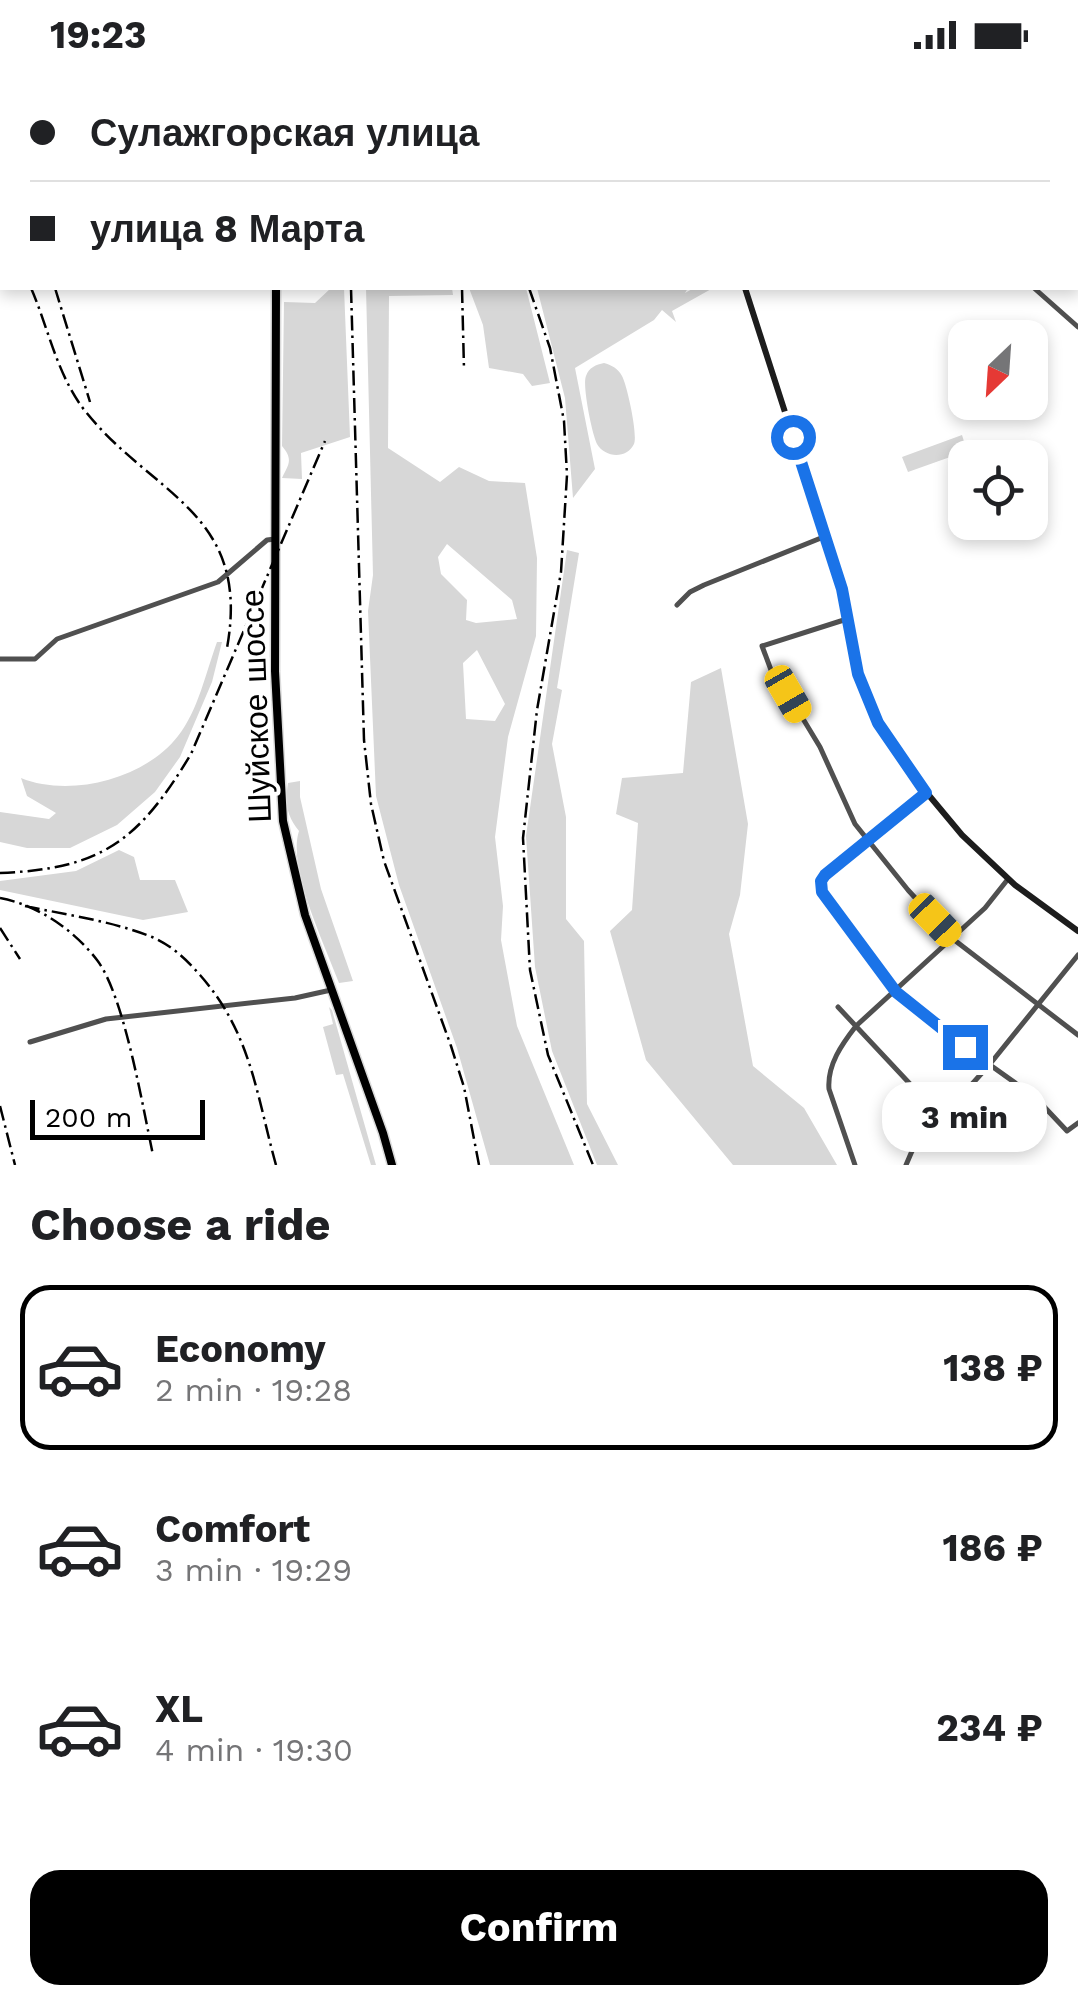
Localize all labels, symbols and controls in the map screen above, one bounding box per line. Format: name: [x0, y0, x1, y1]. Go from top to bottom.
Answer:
text: 19:23: [50, 13, 146, 57]
text: Сулажгорская улица: [90, 111, 479, 155]
text: улица 8 Марта: [90, 207, 364, 251]
north arrow: [948, 320, 1048, 420]
map controls: [948, 320, 1048, 540]
route start: [771, 415, 816, 460]
button: locate: [948, 440, 1048, 540]
street label: Шуйское шоссе: [233, 589, 279, 823]
car: [760, 661, 816, 727]
car: [903, 888, 967, 952]
route end: [943, 1025, 988, 1070]
callout: 3 min: [882, 1082, 1048, 1152]
scale bar: [30, 1095, 205, 1140]
text: 3 min: [921, 1098, 1008, 1136]
text: 200 m: [45, 1101, 132, 1134]
text: Choose a ride: [30, 1198, 330, 1251]
icon: car: [35, 1323, 125, 1413]
text: Economy: [155, 1327, 326, 1371]
text: 138 ₽: [943, 1346, 1043, 1390]
text: 2 min · 19:28: [155, 1371, 352, 1409]
icon: car: [35, 1503, 125, 1593]
text: Comfort: [155, 1507, 310, 1551]
text: 186 ₽: [942, 1526, 1043, 1570]
text: 3 min · 19:29: [155, 1551, 352, 1589]
icon: car: [35, 1683, 125, 1773]
text: XL: [155, 1687, 203, 1731]
text: 234 ₽: [936, 1706, 1043, 1750]
text: 4 min · 19:30: [155, 1731, 353, 1769]
button: Confirm: [30, 1870, 1048, 1985]

